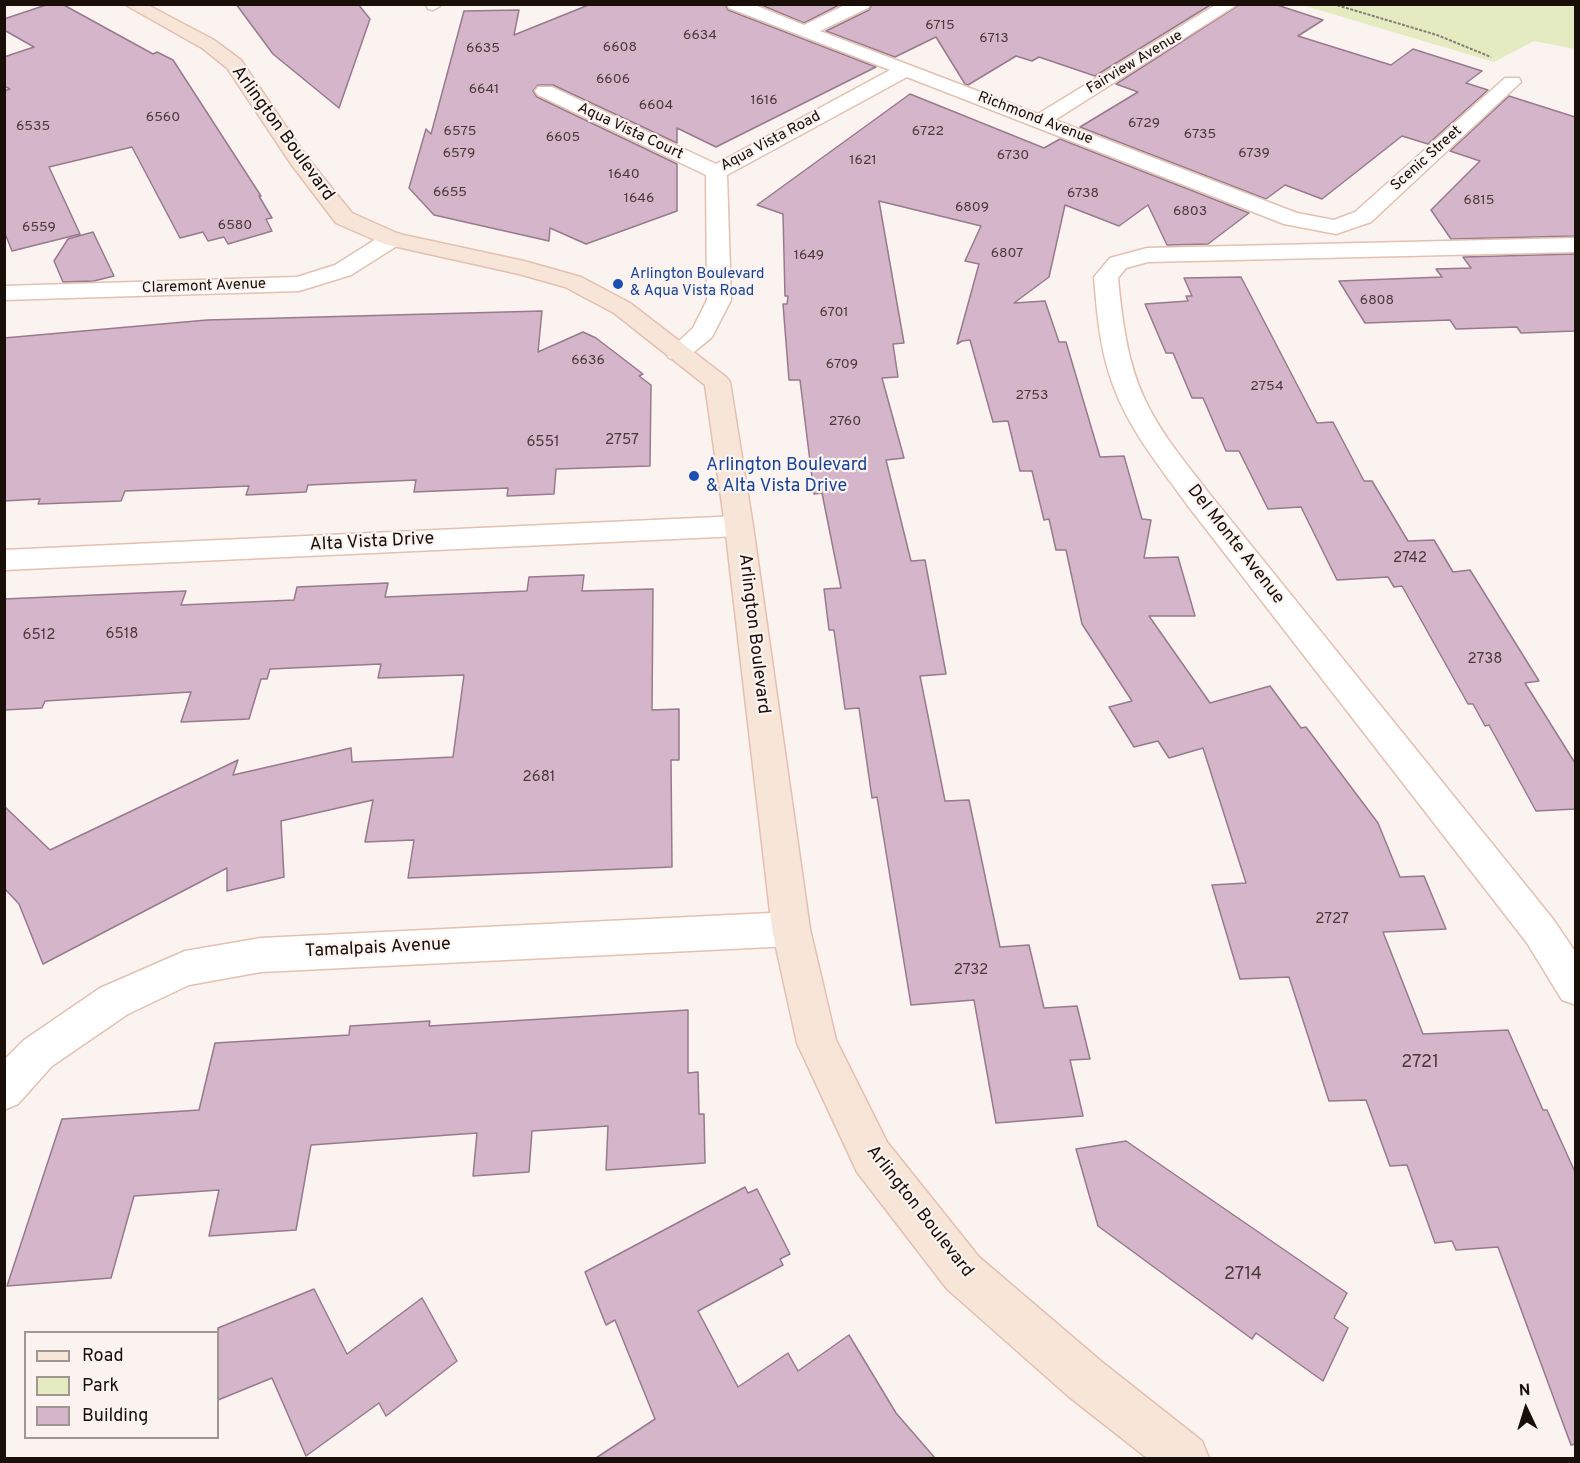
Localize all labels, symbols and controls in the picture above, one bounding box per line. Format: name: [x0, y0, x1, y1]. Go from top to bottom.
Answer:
house number: 6715: [925, 18, 955, 34]
street label: Fairview Avenue: [1084, 27, 1186, 99]
house number: 6634: [683, 28, 717, 44]
house number: 6713: [979, 31, 1009, 47]
house number: 6608: [603, 40, 637, 56]
house number: 6635: [466, 41, 500, 57]
street label: Arlington Boulevard: [226, 62, 338, 206]
house number: 6606: [596, 72, 630, 88]
house number: 6641: [469, 82, 499, 98]
street label: Richmond Avenue: [975, 89, 1095, 149]
house number: 1616: [750, 93, 778, 109]
house number: 6604: [639, 98, 673, 114]
street label: Aqua Vista Court: [574, 100, 686, 164]
street label: Aqua Vista Road: [718, 108, 824, 176]
house number: 6560: [146, 110, 180, 126]
house number: 6729: [1128, 116, 1160, 132]
house number: 6535: [16, 119, 50, 135]
street label: Scenic Street: [1388, 122, 1466, 196]
house number: 6575: [444, 124, 476, 140]
house number: 6722: [912, 124, 944, 140]
house number: 6735: [1184, 127, 1216, 143]
house number: 6605: [546, 130, 580, 146]
house number: 6579: [443, 146, 475, 162]
house number: 6739: [1238, 146, 1270, 162]
house number: 6730: [997, 148, 1029, 164]
house number: 1621: [849, 153, 877, 169]
house number: 1640: [608, 167, 640, 183]
house number: 6655: [433, 185, 467, 201]
house number: 6738: [1067, 186, 1099, 202]
house number: 1646: [624, 191, 654, 207]
house number: 6815: [1464, 193, 1494, 209]
house number: 6809: [955, 200, 989, 216]
house number: 6803: [1173, 204, 1207, 220]
house number: 6580: [218, 218, 252, 234]
house number: 6559: [22, 220, 56, 236]
house number: 6807: [991, 246, 1023, 262]
house number: 1649: [794, 248, 824, 264]
place label: Arlington Boulevard & Aqua Vista Road: [630, 266, 764, 301]
street label: Claremont Avenue: [142, 276, 266, 298]
marker: Arlington Boulevard & Aqua Vista Road: [611, 277, 625, 291]
house number: 6808: [1360, 293, 1394, 309]
house number: 6701: [819, 305, 849, 321]
house number: 6636: [571, 353, 605, 369]
house number: 6709: [826, 357, 858, 373]
house number: 2754: [1250, 379, 1284, 395]
house number: 2753: [1016, 388, 1048, 404]
house number: 2760: [829, 414, 861, 430]
house number: 2757: [605, 432, 639, 450]
house number: 6551: [526, 434, 560, 452]
place label: Arlington Boulevard & Alta Vista Drive: [706, 455, 867, 498]
marker: Arlington Boulevard & Alta Vista Drive: [687, 469, 701, 483]
street label: Del Monte Avenue: [1182, 481, 1288, 609]
street label: Alta Vista Drive: [309, 529, 435, 557]
house number: 2742: [1393, 550, 1427, 568]
street label: Arlington Boulevard: [732, 553, 774, 715]
house number: 6518: [105, 626, 139, 644]
house number: 6512: [22, 627, 56, 645]
house number: 2738: [1468, 651, 1502, 669]
house number: 2681: [523, 769, 555, 787]
house number: 2727: [1315, 911, 1349, 929]
street label: Tamalpais Avenue: [305, 934, 451, 964]
house number: 2732: [954, 962, 988, 980]
house number: 2721: [1401, 1052, 1439, 1074]
street label: Arlington Boulevard: [861, 1142, 977, 1282]
house number: 2714: [1224, 1264, 1262, 1286]
legend: [24, 1331, 219, 1439]
text: Road: [82, 1345, 124, 1368]
text: Park: [82, 1375, 119, 1398]
north arrow: [1496, 1379, 1556, 1439]
text: N: [1518, 1381, 1531, 1401]
text: Building: [82, 1405, 148, 1428]

